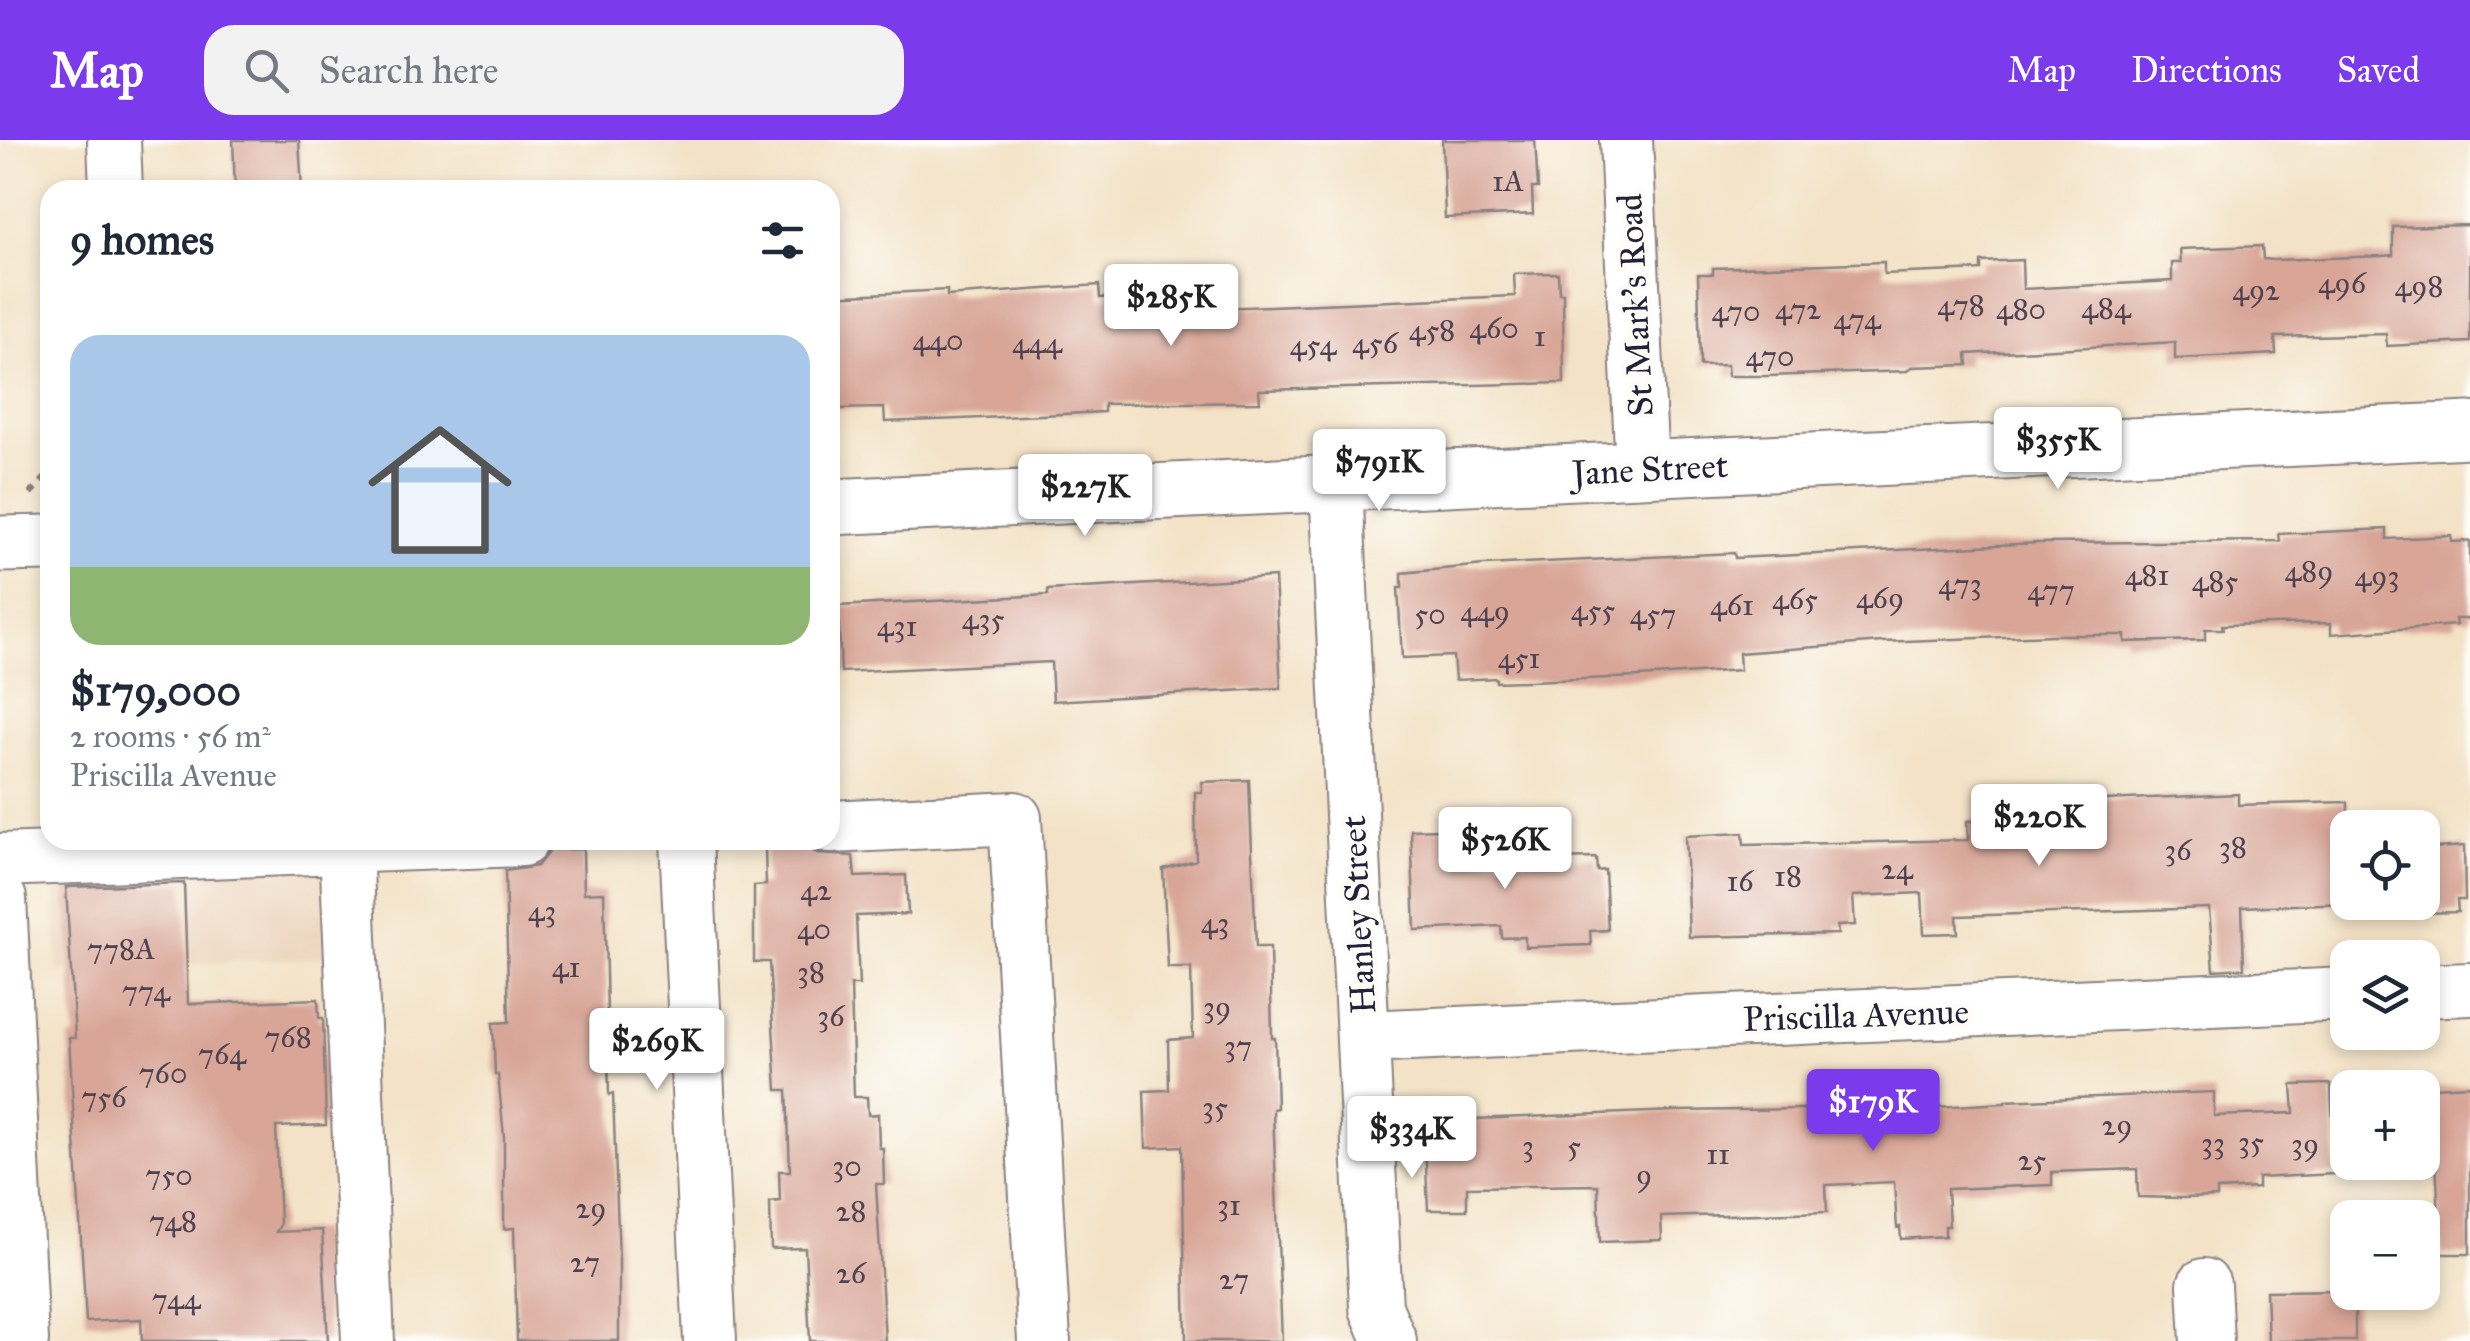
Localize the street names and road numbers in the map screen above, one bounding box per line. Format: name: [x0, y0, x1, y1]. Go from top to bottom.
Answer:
street label: St Mark's Road: [1608, 192, 1663, 418]
street label: Jane Street: [1567, 444, 1729, 495]
street label: Hanley Street: [1332, 815, 1385, 1015]
street label: Priscilla Avenue: [1742, 990, 1970, 1041]

